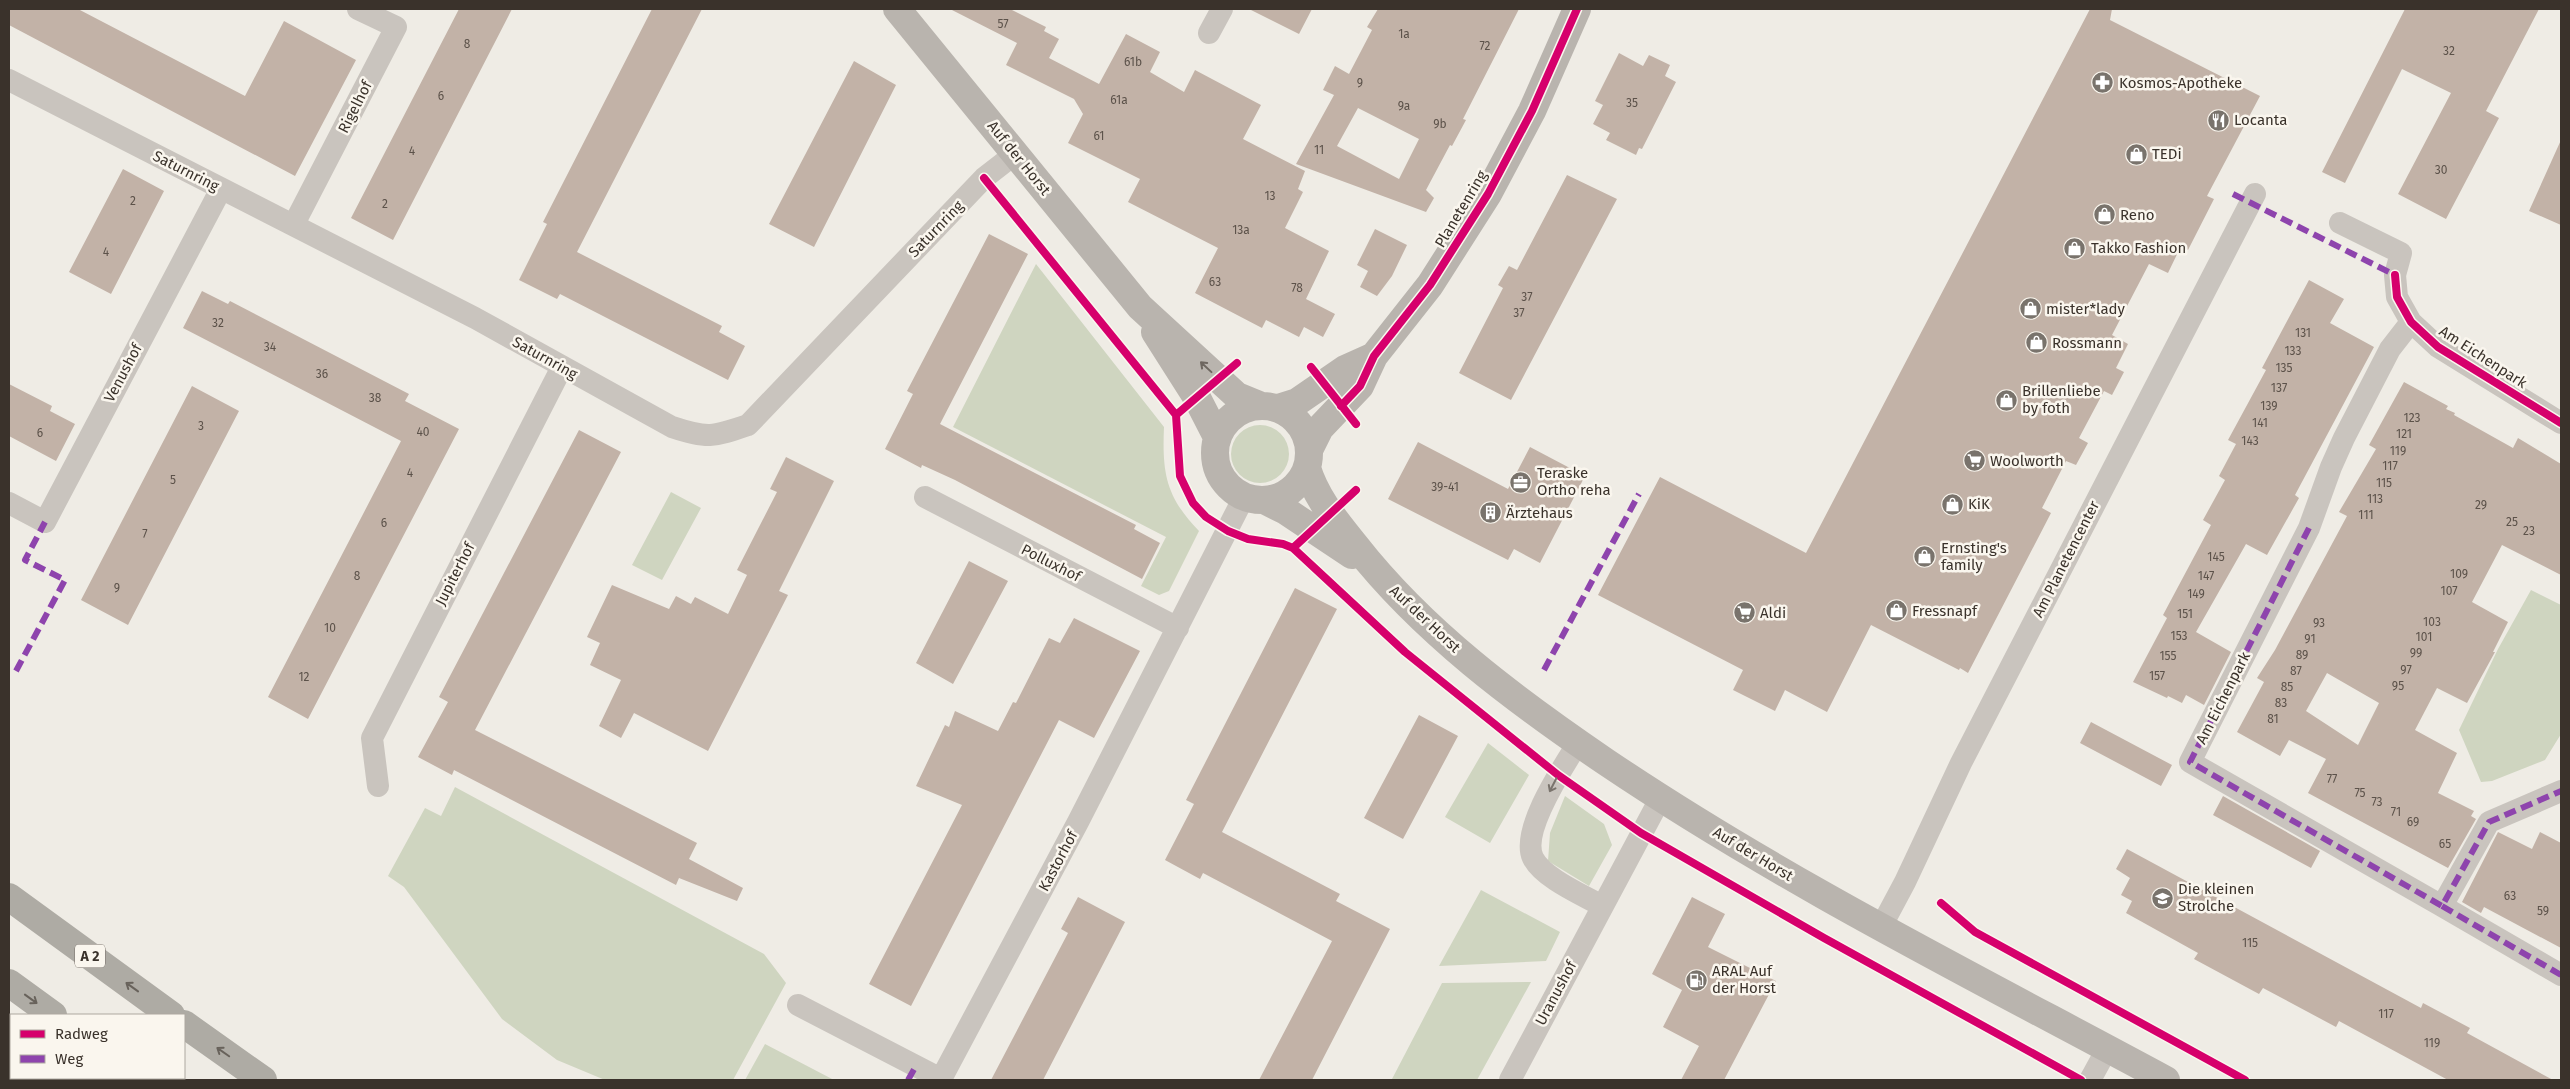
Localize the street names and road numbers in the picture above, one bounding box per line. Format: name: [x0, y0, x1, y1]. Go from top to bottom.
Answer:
street label: Rigelhof: [334, 77, 376, 136]
street label: Auf der Horst: [984, 117, 1055, 199]
street label: Saturnring: [150, 147, 222, 195]
street label: Planetenring: [1431, 167, 1491, 251]
street label: Saturnring: [905, 197, 968, 261]
street label: Am Eichenpark: [2436, 322, 2531, 392]
street label: Saturnring: [509, 333, 581, 383]
street label: Venushof: [100, 340, 146, 405]
street label: Am Planetencenter: [2029, 497, 2103, 620]
street label: Jupiterhof: [432, 539, 479, 608]
street label: Polluxhof: [1018, 540, 1085, 586]
street label: Auf der Horst: [1386, 582, 1465, 657]
street label: Am Eichenpark: [2192, 649, 2254, 747]
street label: Auf der Horst: [1710, 823, 1797, 885]
street label: Kastorhof: [1035, 827, 1082, 894]
road number: A 2: [75, 944, 105, 968]
street label: Uranushof: [1532, 957, 1581, 1028]

